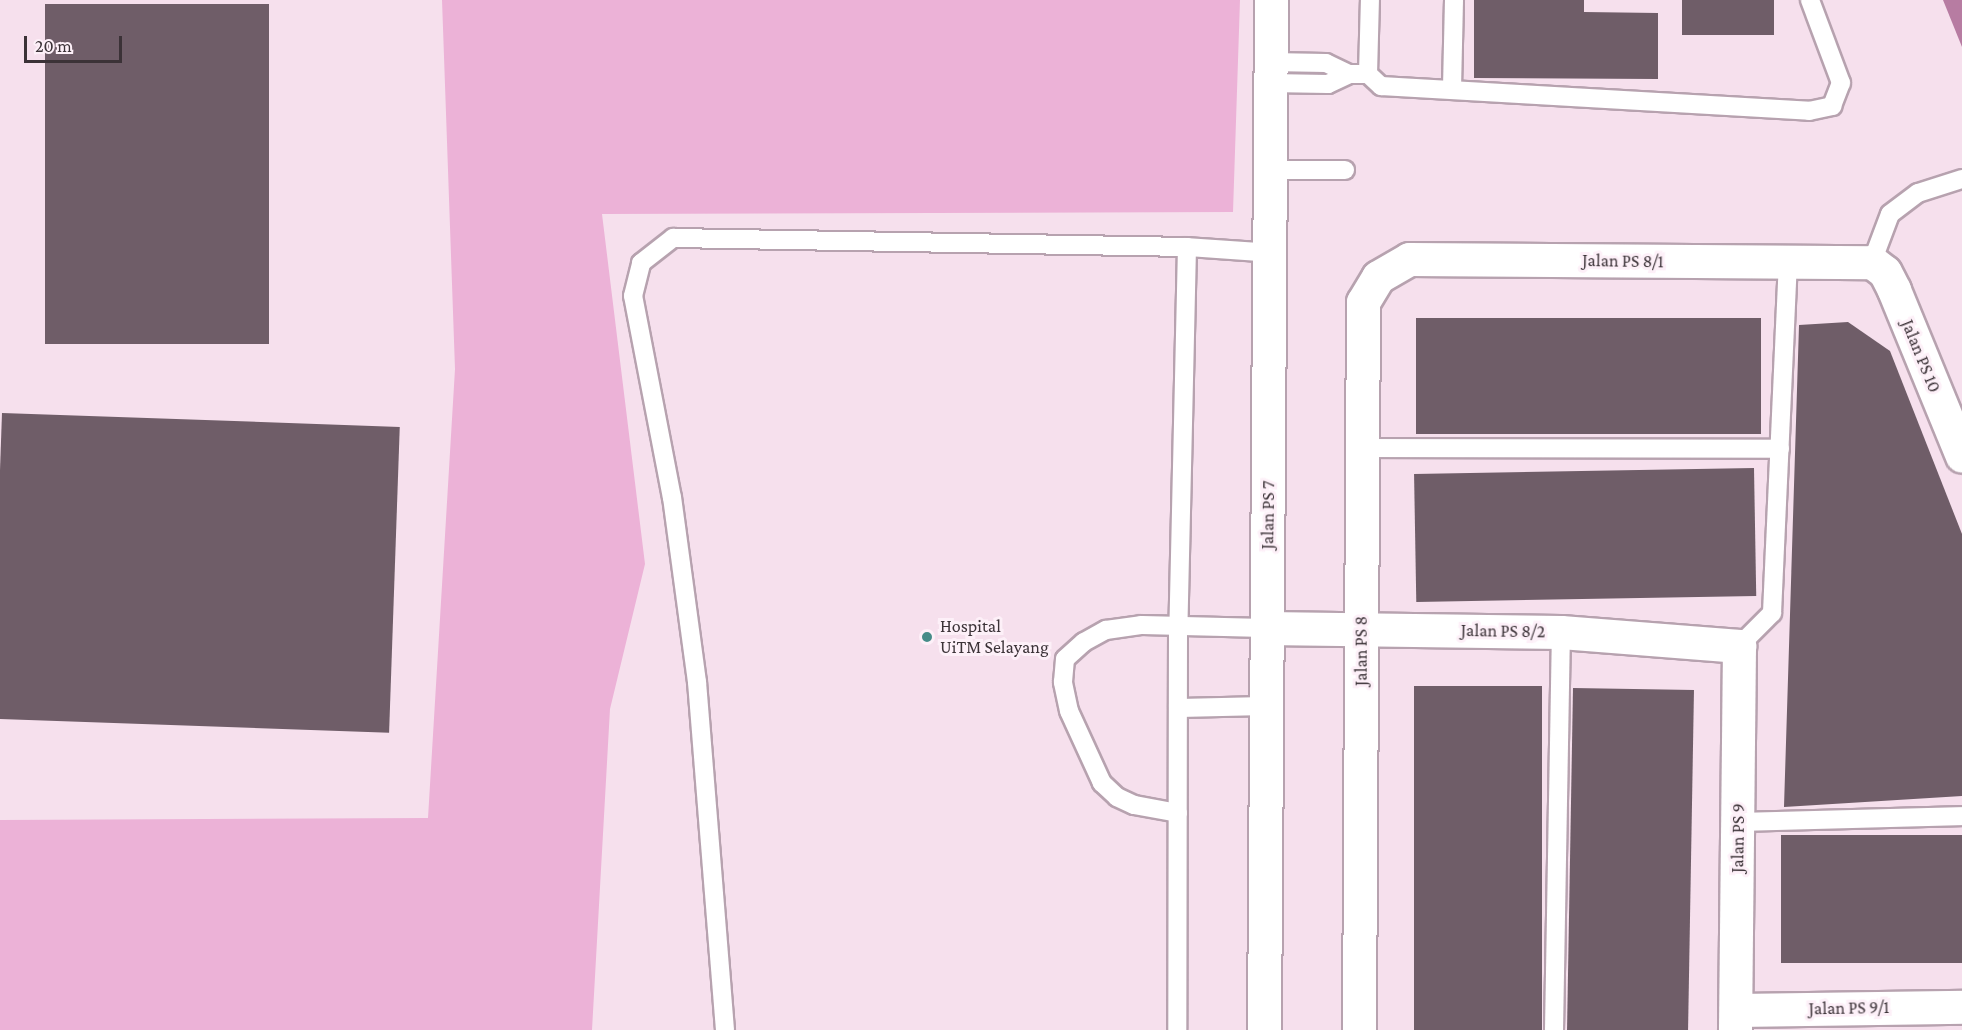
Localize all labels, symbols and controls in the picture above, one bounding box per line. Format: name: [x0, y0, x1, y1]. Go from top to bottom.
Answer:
scale bar: [27, 24, 124, 62]
text: 20 m: [35, 36, 72, 56]
street label: Jalan PS 8/1: [1582, 249, 1664, 273]
street label: Jalan PS 10: [1897, 316, 1945, 396]
street label: Jalan PS 7: [1257, 480, 1279, 550]
place label: Hospital UiTM Selayang: [940, 616, 1049, 658]
street label: Jalan PS 8: [1350, 616, 1372, 686]
street label: Jalan PS 8/2: [1461, 619, 1545, 643]
marker: Hospital UiTM Selayang: [918, 628, 936, 646]
street label: Jalan PS 9: [1727, 803, 1749, 873]
street label: Jalan PS 9/1: [1808, 996, 1890, 1020]

